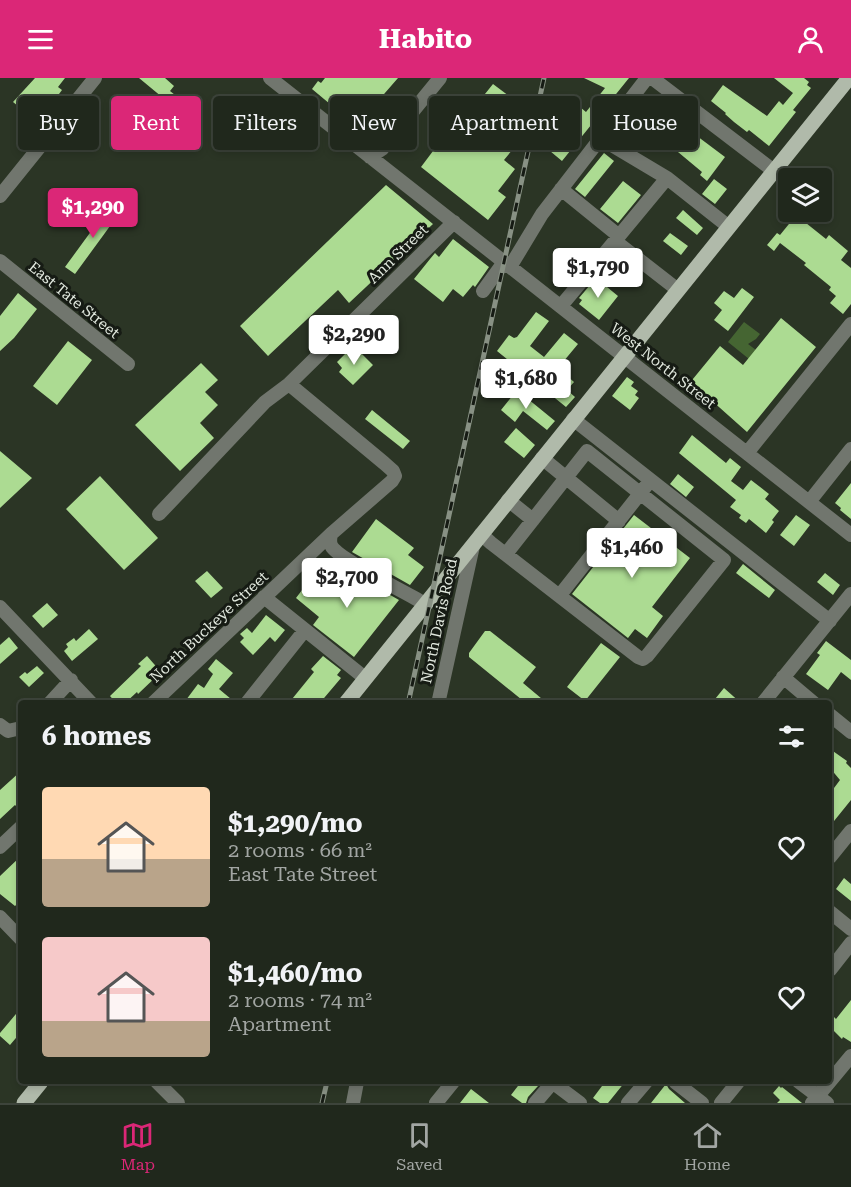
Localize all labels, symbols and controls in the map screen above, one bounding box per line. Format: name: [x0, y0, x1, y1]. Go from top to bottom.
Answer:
icon: menu: [24, 23, 57, 56]
text: Habito: [379, 23, 472, 55]
icon: person: [794, 23, 827, 56]
chip: Buy: [18, 96, 99, 150]
chip: Rent: [111, 96, 201, 150]
chip: Filters: [213, 96, 318, 150]
chip: New: [330, 96, 417, 150]
chip: Apartment: [429, 96, 580, 150]
chip: House: [592, 96, 698, 150]
map controls: [778, 168, 832, 222]
button: layers: [778, 168, 832, 222]
pin: $1,290: [44, 188, 142, 239]
text: $1,290: [62, 195, 124, 219]
street label: Ann Street: [364, 221, 432, 287]
pin: $1,790: [549, 248, 647, 299]
text: $1,790: [567, 255, 629, 279]
street label: East Tate Street: [25, 258, 123, 342]
pin: $2,290: [305, 315, 403, 366]
street label: West North Street: [607, 319, 720, 413]
text: $2,290: [323, 322, 385, 346]
pin: $1,680: [477, 359, 575, 410]
text: $1,680: [495, 366, 557, 390]
pin: $1,460: [583, 528, 681, 579]
text: $1,460: [601, 535, 663, 559]
street label: North Davis Road: [417, 557, 461, 685]
pin: $2,700: [298, 558, 396, 609]
text: $2,700: [316, 565, 378, 589]
street label: North Buckeye Street: [146, 567, 272, 686]
icon: filters: [775, 720, 808, 753]
text: 6 homes: [42, 721, 151, 751]
text: $1,290/mo: [228, 808, 363, 838]
icon: home: [90, 811, 162, 883]
icon: heart: [775, 831, 808, 864]
text: 2 rooms · 66 m²: [228, 838, 372, 862]
text: East Tate Street: [228, 862, 377, 886]
text: $1,460/mo: [228, 958, 363, 988]
icon: home: [90, 961, 162, 1033]
icon: heart: [775, 981, 808, 1014]
text: 2 rooms · 74 m²: [228, 988, 372, 1012]
text: Apartment: [228, 1012, 331, 1036]
tab: Map: [121, 1119, 155, 1174]
tab: Saved: [396, 1119, 443, 1174]
tab: Home: [684, 1119, 730, 1174]

